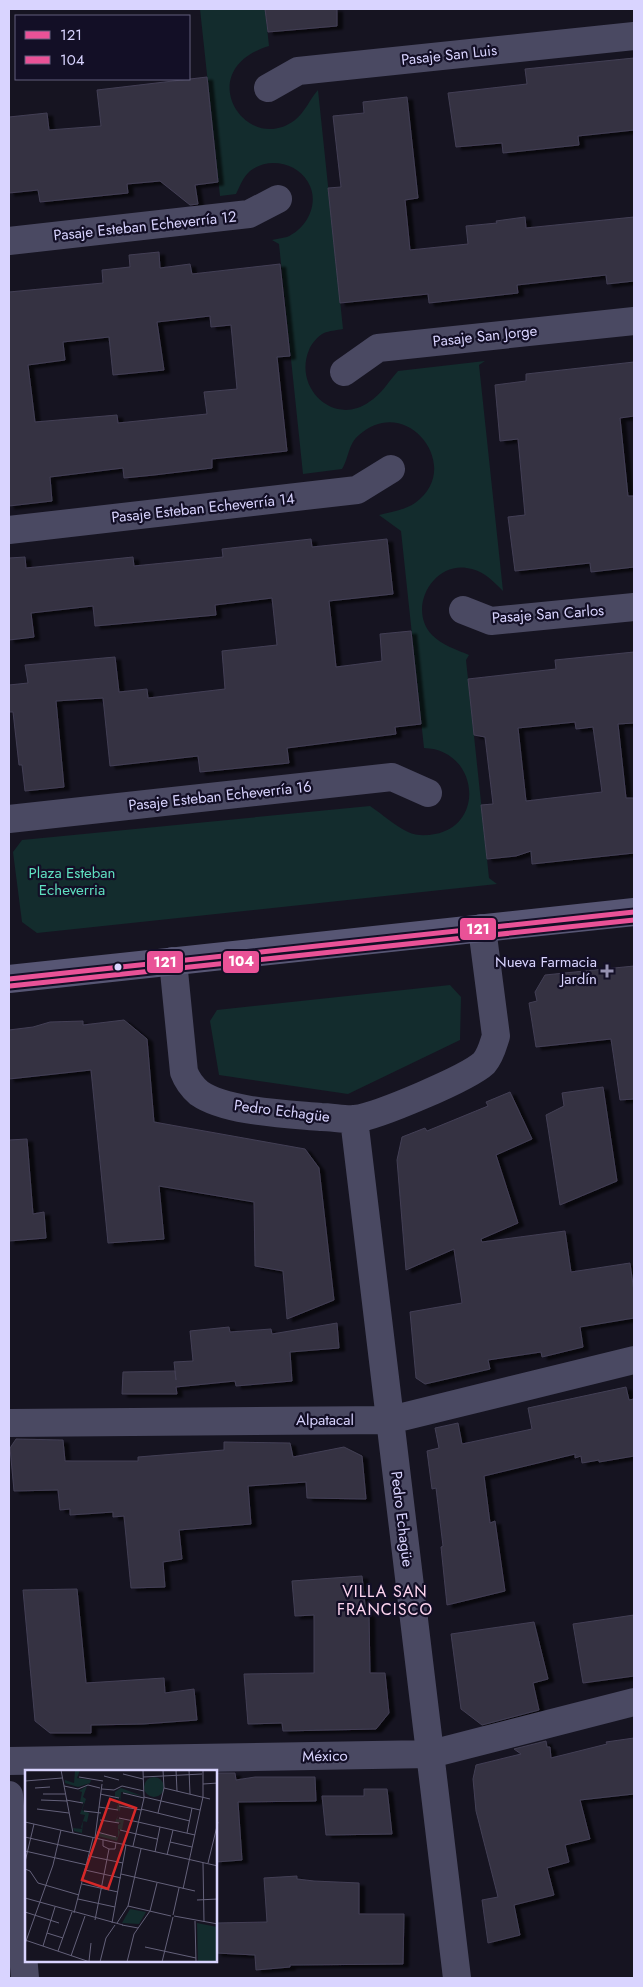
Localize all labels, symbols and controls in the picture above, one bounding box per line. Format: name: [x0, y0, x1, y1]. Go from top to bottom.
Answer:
legend: [15, 15, 190, 80]
text: 121: [60, 24, 82, 46]
street label: Pasaje San Luis: [400, 39, 498, 71]
text: 104: [60, 49, 85, 71]
street label: Pasaje Esteban Echeverría 12: [52, 205, 238, 247]
street label: Pasaje San Jorge: [432, 320, 539, 352]
street label: Pasaje Esteban Echeverría 14: [110, 487, 296, 529]
street label: Pasaje San Carlos: [491, 599, 605, 629]
street label: Pasaje Esteban Echeverría 16: [127, 775, 313, 817]
park label: Plaza Esteban Echeverria: [29, 862, 115, 901]
line badge: 121: [459, 917, 497, 941]
text: 121: [466, 919, 490, 939]
line badge: 121: [146, 950, 184, 974]
line badge: 104: [222, 950, 260, 974]
text: 104: [228, 951, 254, 971]
place label: Nueva Farmacia Jardín: [495, 951, 597, 990]
text: 121: [153, 952, 177, 972]
unlabelled marker: [113, 962, 123, 972]
marker: Nueva Farmacia Jardín: [601, 965, 613, 977]
street label: Pedro Echagüe: [233, 1094, 331, 1128]
street label: Alpatacal: [296, 1409, 354, 1431]
street label: Pedro Echagüe: [385, 1470, 419, 1568]
district label: VILLA SAN FRANCISCO: [337, 1580, 433, 1621]
street label: México: [302, 1745, 348, 1767]
inset map: [25, 1770, 218, 1962]

